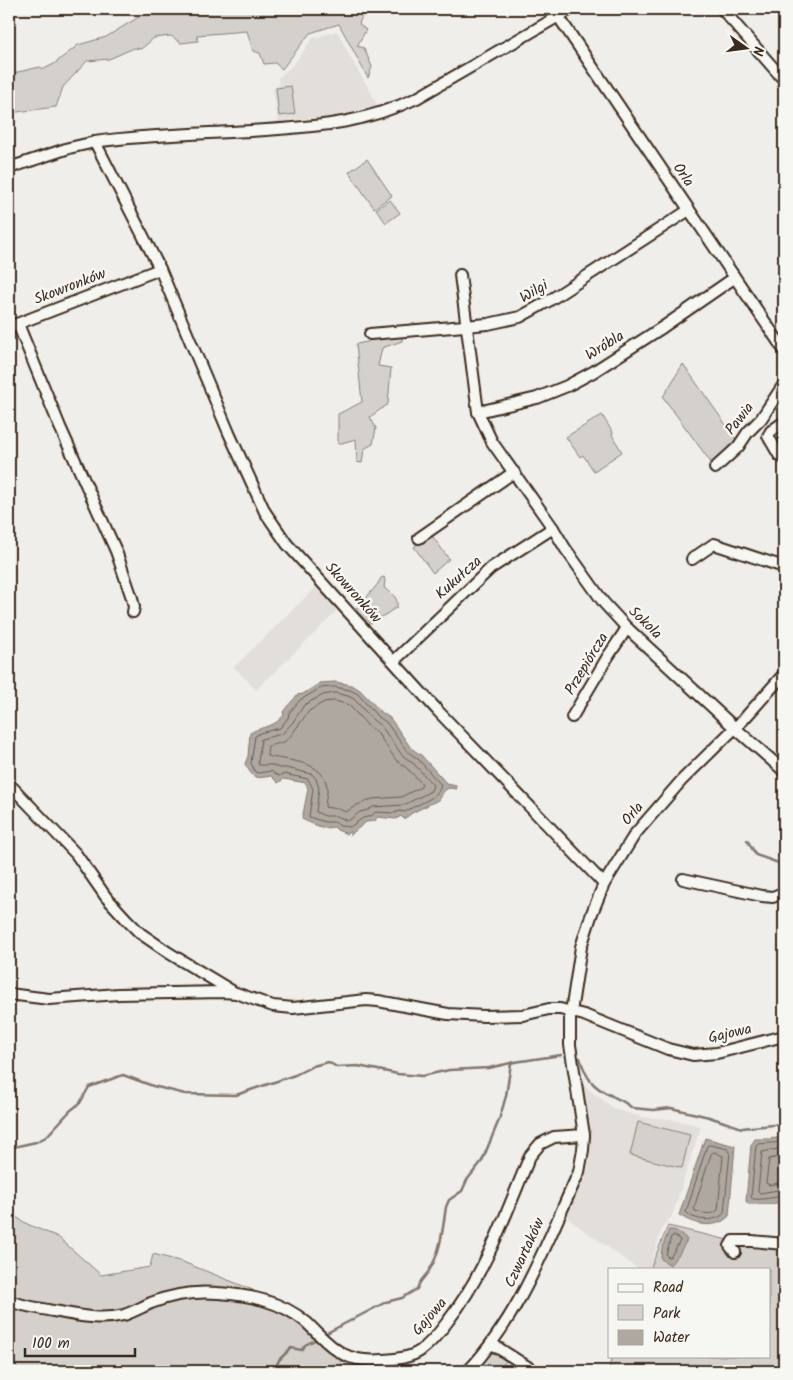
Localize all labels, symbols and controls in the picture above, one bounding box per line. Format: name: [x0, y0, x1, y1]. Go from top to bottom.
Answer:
north arrow: [720, 22, 770, 72]
text: N: [746, 44, 769, 58]
street label: Orla: [666, 158, 700, 192]
street label: Skowronków: [30, 262, 110, 312]
street label: Wilgi: [515, 273, 554, 310]
street label: Wróbla: [581, 325, 629, 367]
street label: Pawia: [719, 397, 761, 441]
street label: Kukułcza: [430, 550, 488, 606]
street label: Skowronków: [319, 557, 388, 630]
street label: Sokola: [623, 601, 667, 645]
street label: Przepiórcza: [559, 628, 615, 700]
street label: Orla: [616, 797, 650, 831]
street label: Gajowa: [706, 1017, 754, 1051]
street label: Czwartaków: [498, 1213, 552, 1292]
legend: [608, 1268, 770, 1358]
text: Road: [653, 1276, 684, 1300]
street label: Gajowa: [407, 1293, 453, 1341]
text: Park: [653, 1302, 681, 1326]
scale bar: [25, 1325, 135, 1357]
text: Water: [653, 1326, 690, 1350]
text: 100 m: [32, 1332, 70, 1356]

